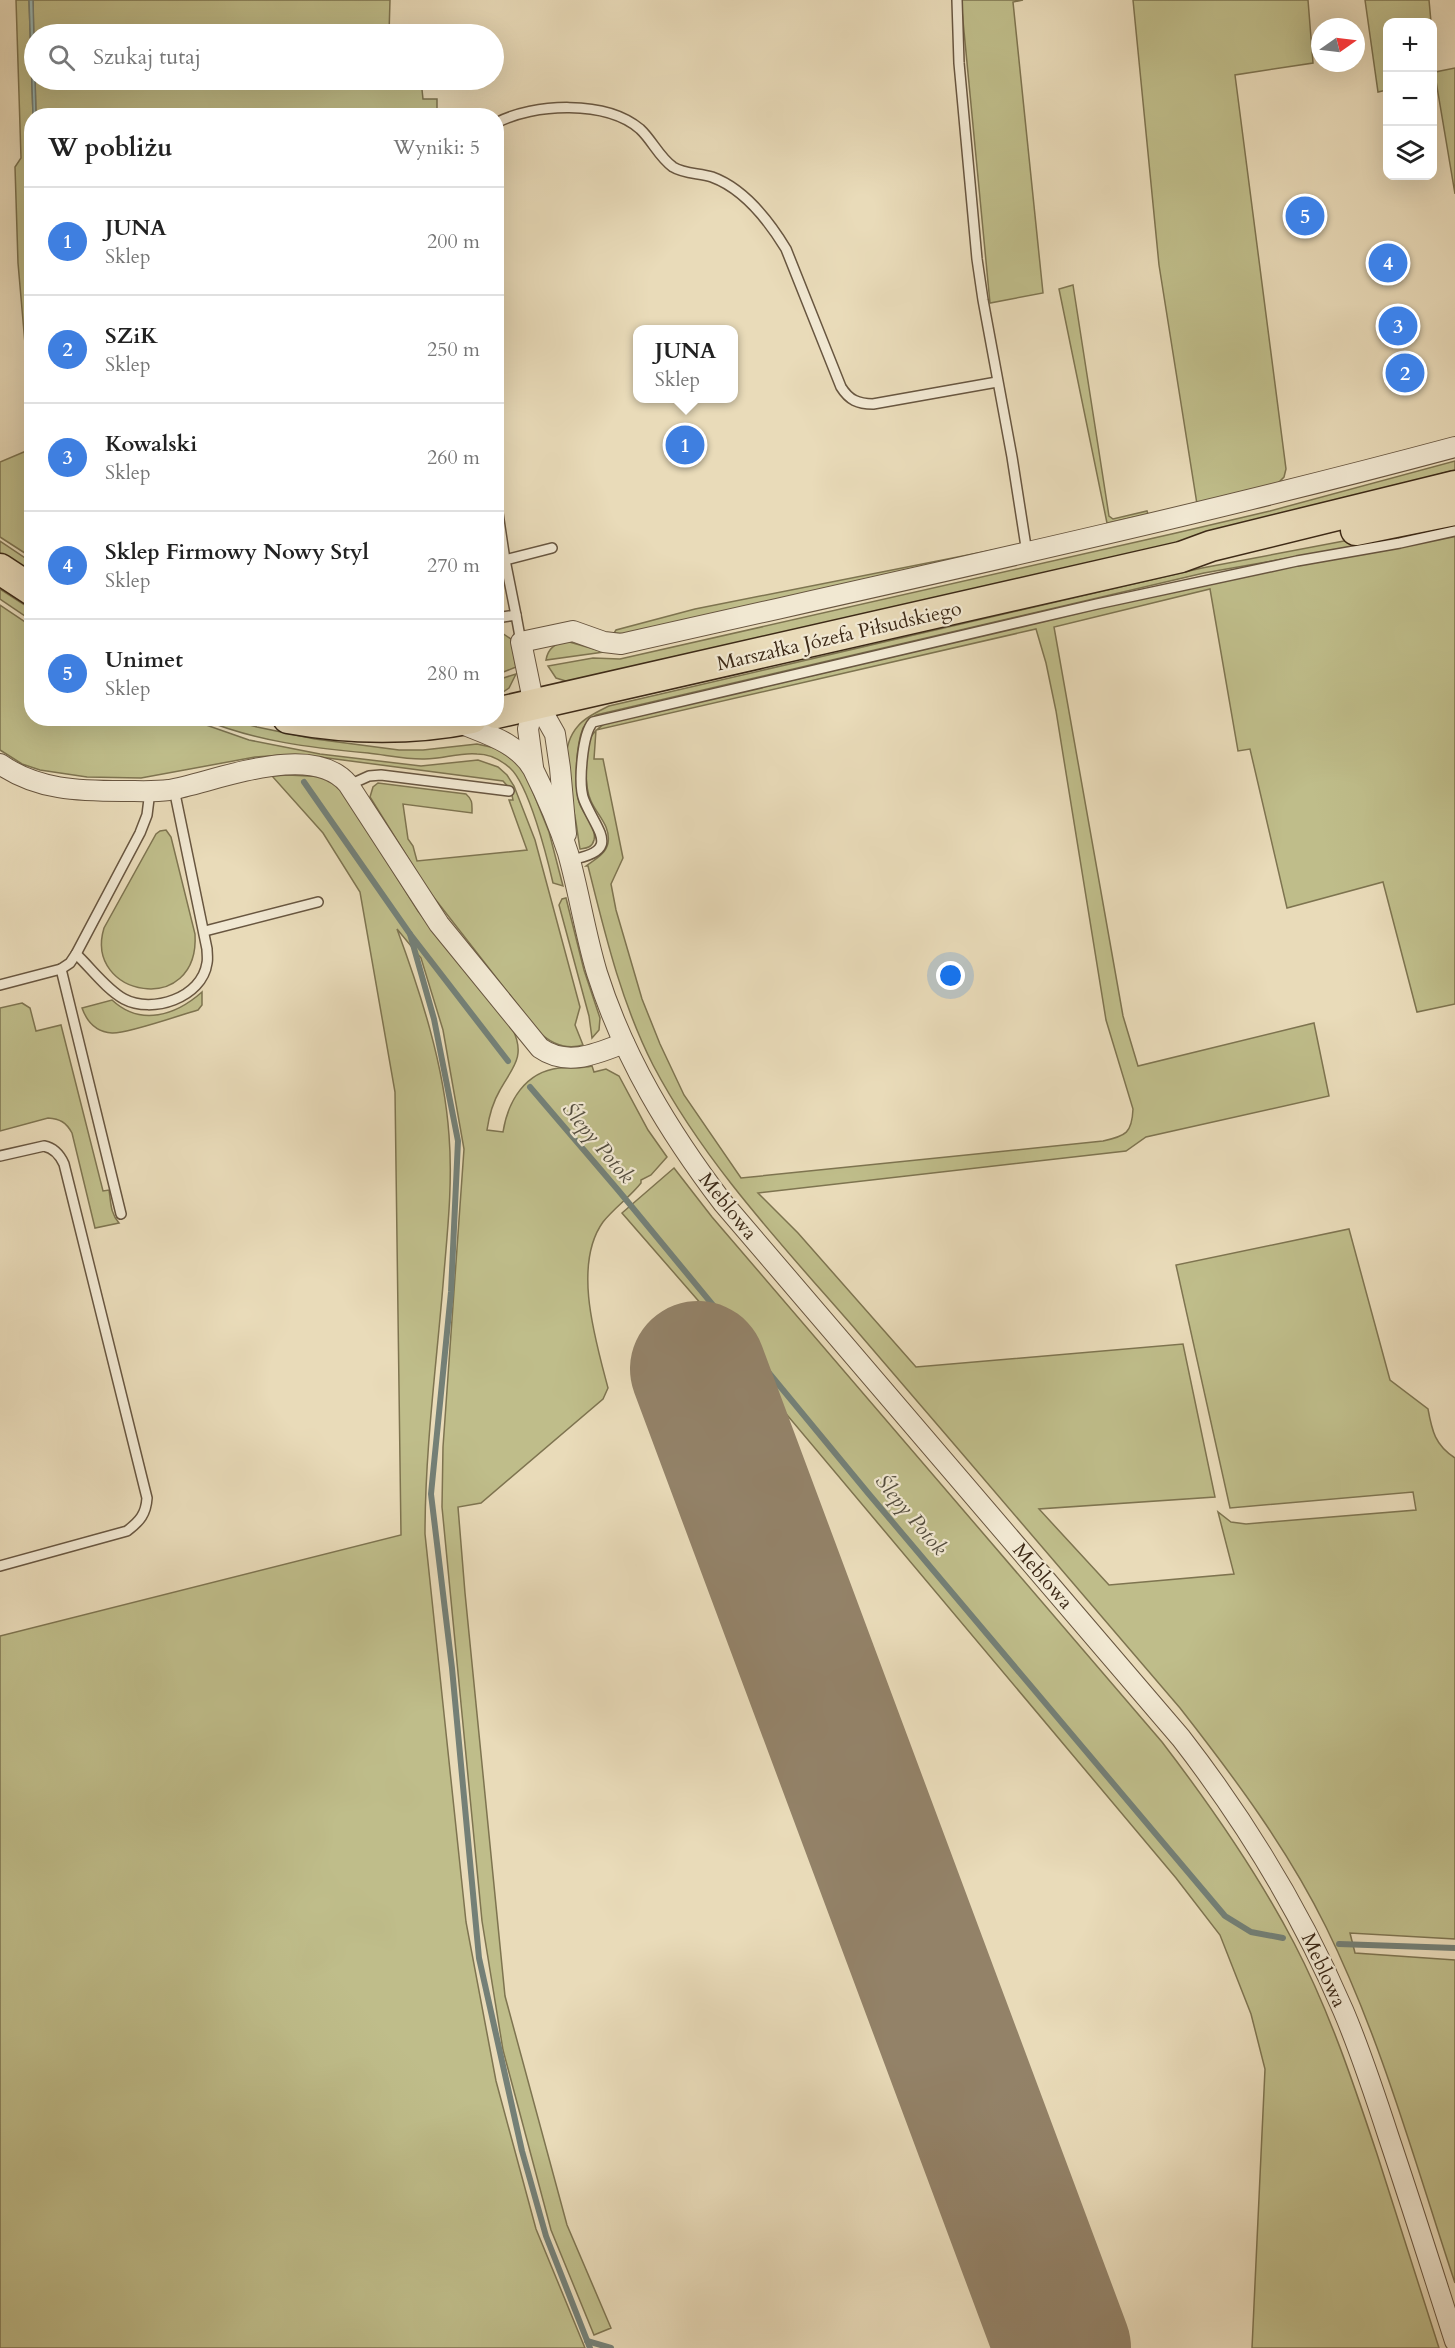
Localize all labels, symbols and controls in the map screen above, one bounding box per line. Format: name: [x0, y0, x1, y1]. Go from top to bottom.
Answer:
north arrow: [1311, 18, 1365, 72]
map controls: [1383, 18, 1437, 180]
button: +: [1383, 18, 1437, 72]
search box: [24, 24, 504, 90]
icon: search: [45, 41, 78, 74]
text: Szukaj tutaj: [93, 42, 201, 72]
button: −: [1383, 72, 1437, 126]
button: layers: [1383, 126, 1437, 180]
text: W pobliżu: [48, 130, 173, 165]
text: Wyniki: 5: [393, 134, 480, 161]
pin: 5: [1286, 194, 1324, 238]
text: JUNA: [105, 213, 167, 243]
text: 1: [62, 228, 73, 255]
text: 200 m: [427, 228, 480, 255]
pin: 4: [1368, 240, 1408, 286]
text: Sklep: [105, 243, 151, 270]
pin: 3: [1378, 304, 1418, 348]
text: SZiK: [105, 321, 158, 351]
popup: [633, 325, 738, 403]
text: 2: [62, 336, 73, 363]
text: 250 m: [427, 336, 480, 363]
text: JUNA: [655, 336, 716, 366]
pin: 2: [1386, 350, 1424, 395]
text: Sklep: [105, 351, 151, 378]
text: Sklep: [655, 366, 700, 393]
pin: 1: [666, 422, 704, 468]
text: Kowalski: [105, 429, 197, 459]
text: 3: [62, 444, 73, 471]
text: 260 m: [427, 444, 480, 471]
text: Sklep: [105, 459, 151, 486]
text: Sklep Firmowy Nowy Styl: [105, 537, 369, 567]
text: 4: [62, 552, 73, 579]
text: 270 m: [427, 552, 480, 579]
text: Sklep: [105, 567, 151, 594]
street label: Marszałka Józefa Piłsudskiego: [714, 595, 964, 677]
text: Unimet: [105, 645, 183, 675]
text: 5: [62, 660, 73, 687]
text: 280 m: [427, 660, 480, 687]
text: Sklep: [105, 675, 151, 702]
your location: [936, 961, 965, 990]
water label: Ślepy Potok: [555, 1096, 641, 1190]
street label: Meblowa: [693, 1167, 764, 1246]
water label: Ślepy Potok: [868, 1468, 954, 1562]
street label: Meblowa: [1007, 1537, 1079, 1615]
street label: Meblowa: [1295, 1928, 1353, 2012]

